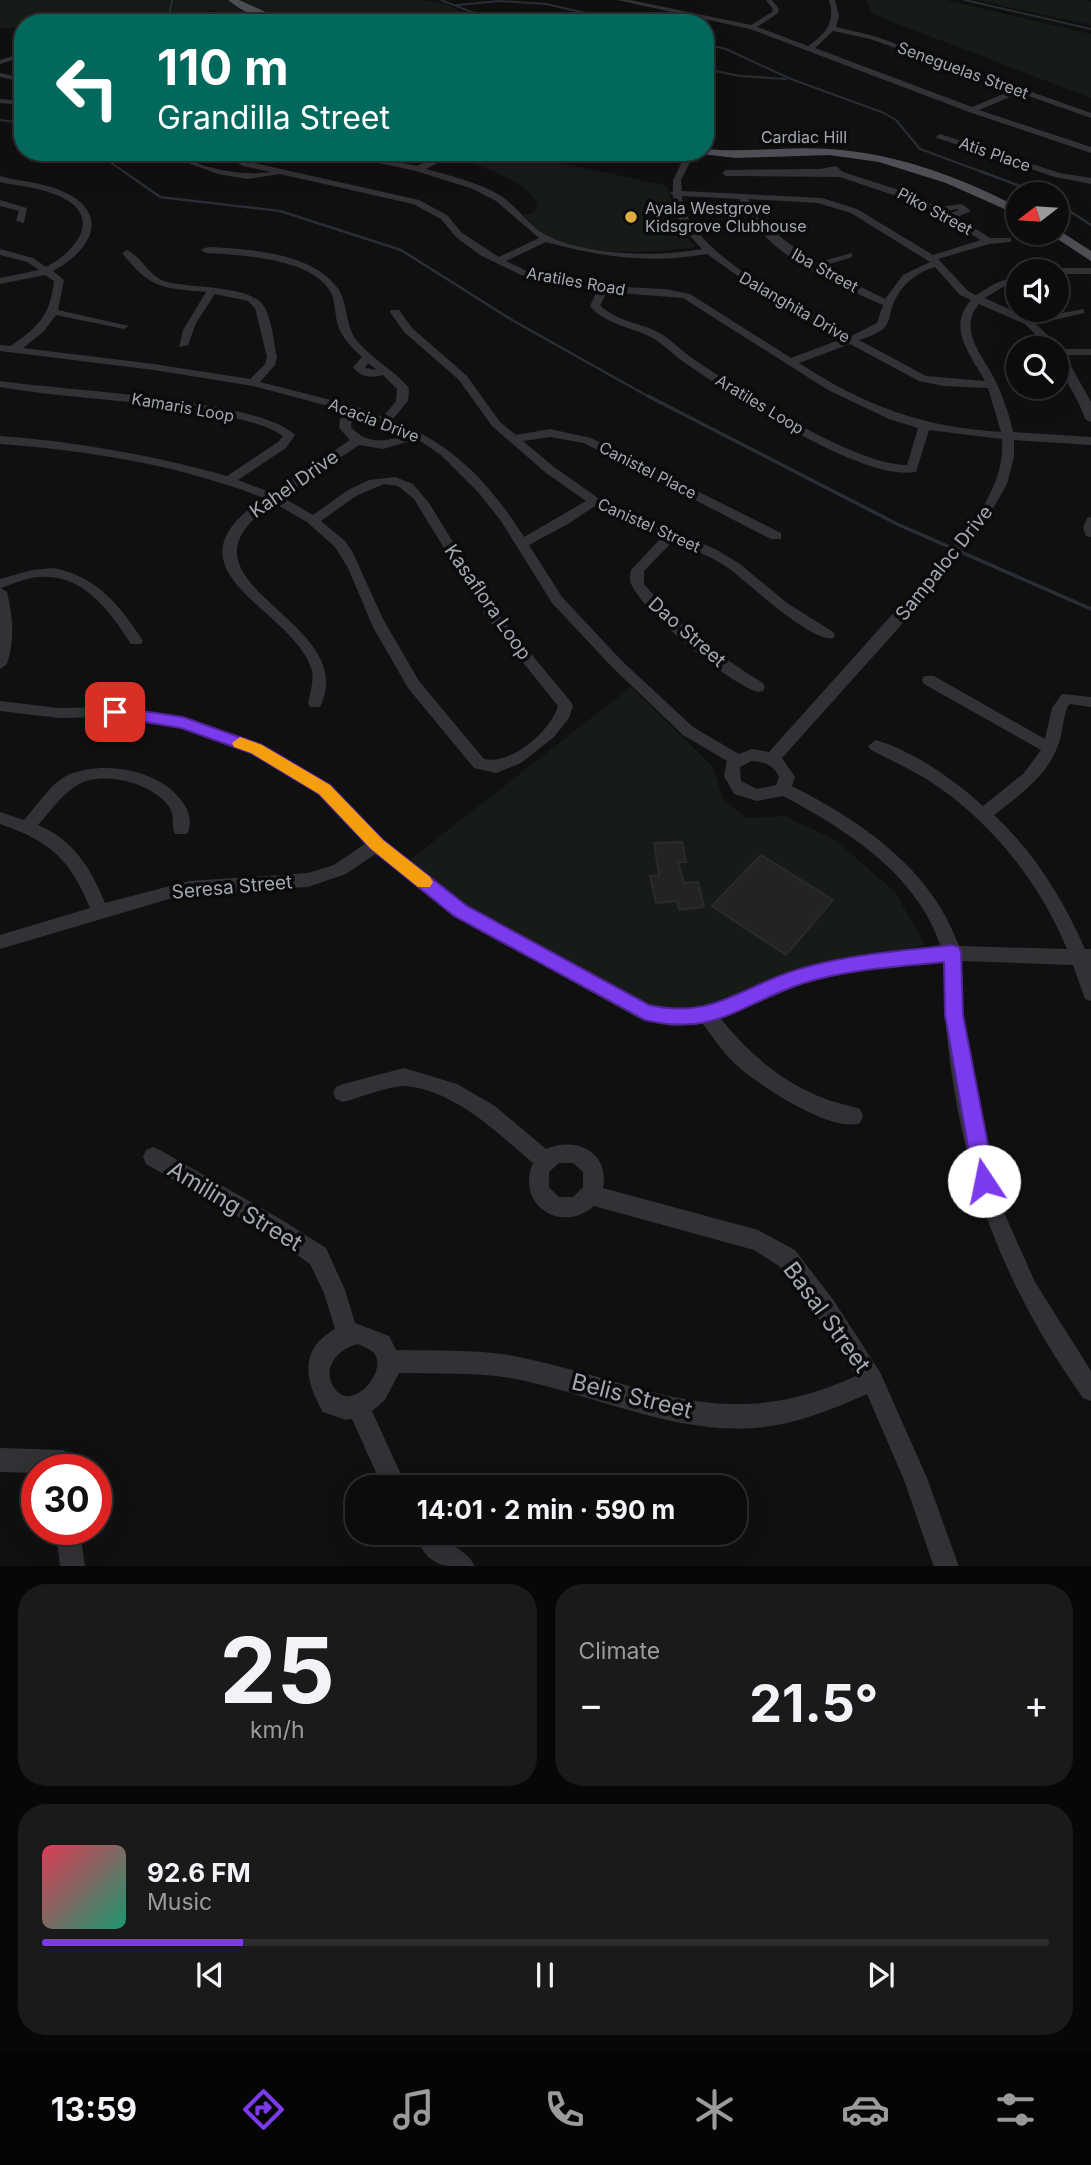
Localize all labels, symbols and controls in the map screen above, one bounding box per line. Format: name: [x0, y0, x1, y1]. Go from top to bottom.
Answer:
street label: Seneguelas Street: [895, 37, 1031, 103]
text: 110 m: [157, 38, 289, 97]
icon: left: [42, 42, 133, 133]
text: Grandilla Street: [157, 98, 390, 137]
street label: Cardiac Hill: [761, 127, 847, 147]
street label: Atis Place: [957, 132, 1033, 176]
north arrow: [1006, 182, 1069, 245]
map controls: [1006, 182, 1069, 399]
street label: Piko Street: [894, 183, 976, 239]
place label: Ayala Westgrove Kidsgrove Clubhouse: [645, 198, 807, 236]
marker: Ayala Westgrove Kidsgrove Clubhouse: [623, 209, 639, 225]
street label: Iba Street: [788, 244, 862, 296]
button: sound: [1006, 259, 1069, 322]
street label: Aratiles Road: [525, 262, 627, 300]
street label: Dalanghita Drive: [736, 267, 854, 347]
button: search: [1006, 336, 1069, 399]
street label: Aratiles Loop: [712, 370, 808, 438]
street label: Kamaris Loop: [130, 388, 236, 426]
street label: Acacia Drive: [326, 394, 422, 446]
street label: Canistel Place: [596, 437, 700, 503]
street label: Kahel Drive: [245, 445, 343, 523]
street label: Canistel Street: [595, 493, 703, 557]
street label: Sampaloc Drive: [891, 501, 997, 625]
street label: Kasaflora Loop: [440, 540, 536, 664]
street label: Dao Street: [644, 592, 730, 672]
pin: [85, 682, 145, 742]
icon: arrive: [96, 693, 134, 731]
street label: Seresa Street: [171, 870, 293, 904]
position arrow: [947, 1144, 1021, 1218]
street label: Amiling Street: [163, 1155, 308, 1257]
street label: Basal Street: [777, 1256, 877, 1378]
street label: Belis Street: [569, 1368, 696, 1425]
speed limit sign: 30: [21, 1454, 112, 1545]
text: 14:01 · 2 min · 590 m: [417, 1494, 675, 1525]
text: 25: [220, 1615, 335, 1725]
text: Climate: [579, 1637, 660, 1665]
text: 21.5°: [749, 1672, 878, 1735]
text: −: [579, 1681, 604, 1727]
text: +: [1024, 1681, 1049, 1727]
text: km/h: [250, 1716, 305, 1744]
text: 92.6 FM: [147, 1857, 251, 1888]
text: Music: [147, 1888, 212, 1916]
icon: previous: [191, 1956, 229, 1994]
icon: pause: [526, 1956, 564, 1994]
icon: next: [862, 1956, 900, 1994]
icon: directions: [239, 2085, 288, 2134]
icon: music: [389, 2085, 438, 2134]
icon: phone: [540, 2085, 589, 2134]
icon: climate: [690, 2085, 739, 2134]
icon: car: [841, 2085, 890, 2134]
icon: filters: [991, 2085, 1040, 2134]
text: 13:59: [51, 2090, 137, 2129]

